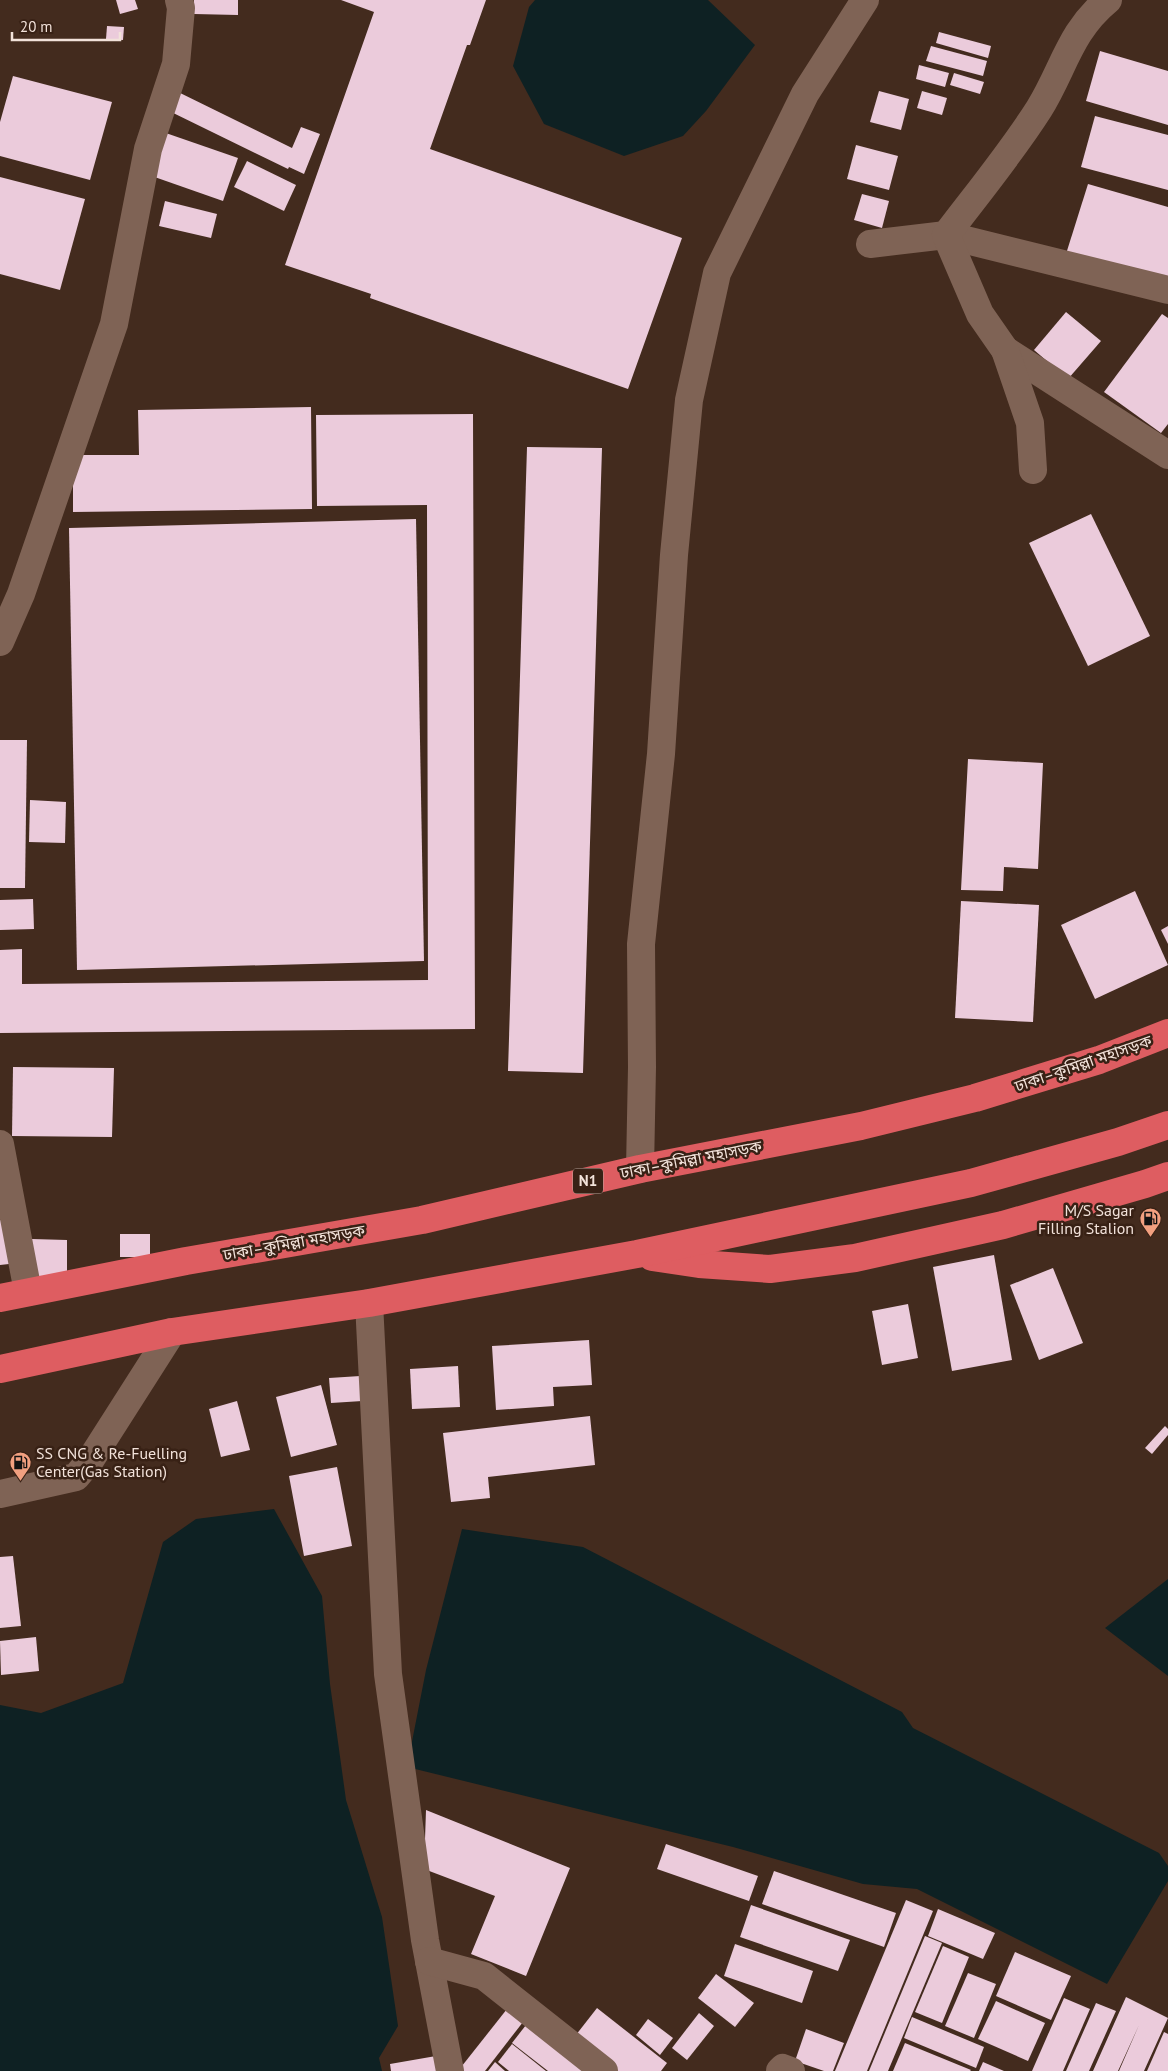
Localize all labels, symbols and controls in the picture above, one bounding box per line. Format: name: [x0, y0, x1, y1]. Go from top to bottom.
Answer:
scale bar: [12, 10, 120, 42]
text: 20 m: [20, 17, 53, 36]
street label: ঢাকা–কুমিল্লা মহাসড়ক: [1011, 1030, 1155, 1096]
street label: ঢাকা–কুমিল্লা মহাসড়ক: [618, 1135, 765, 1183]
road number: N1: [573, 1168, 603, 1194]
place label: M/S Sagar Filling Stalion: [1038, 1200, 1135, 1238]
fuel station icon: M/S Sagar Filling Stalion: [1138, 1207, 1162, 1238]
street label: ঢাকা–কুমিল্লা মহাসড়ক: [220, 1219, 368, 1265]
place label: SS CNG & Re-Fuelling Center(Gas Station): [36, 1443, 187, 1481]
fuel station icon: SS CNG & Re-Fuelling Center(Gas Station): [8, 1450, 32, 1481]

